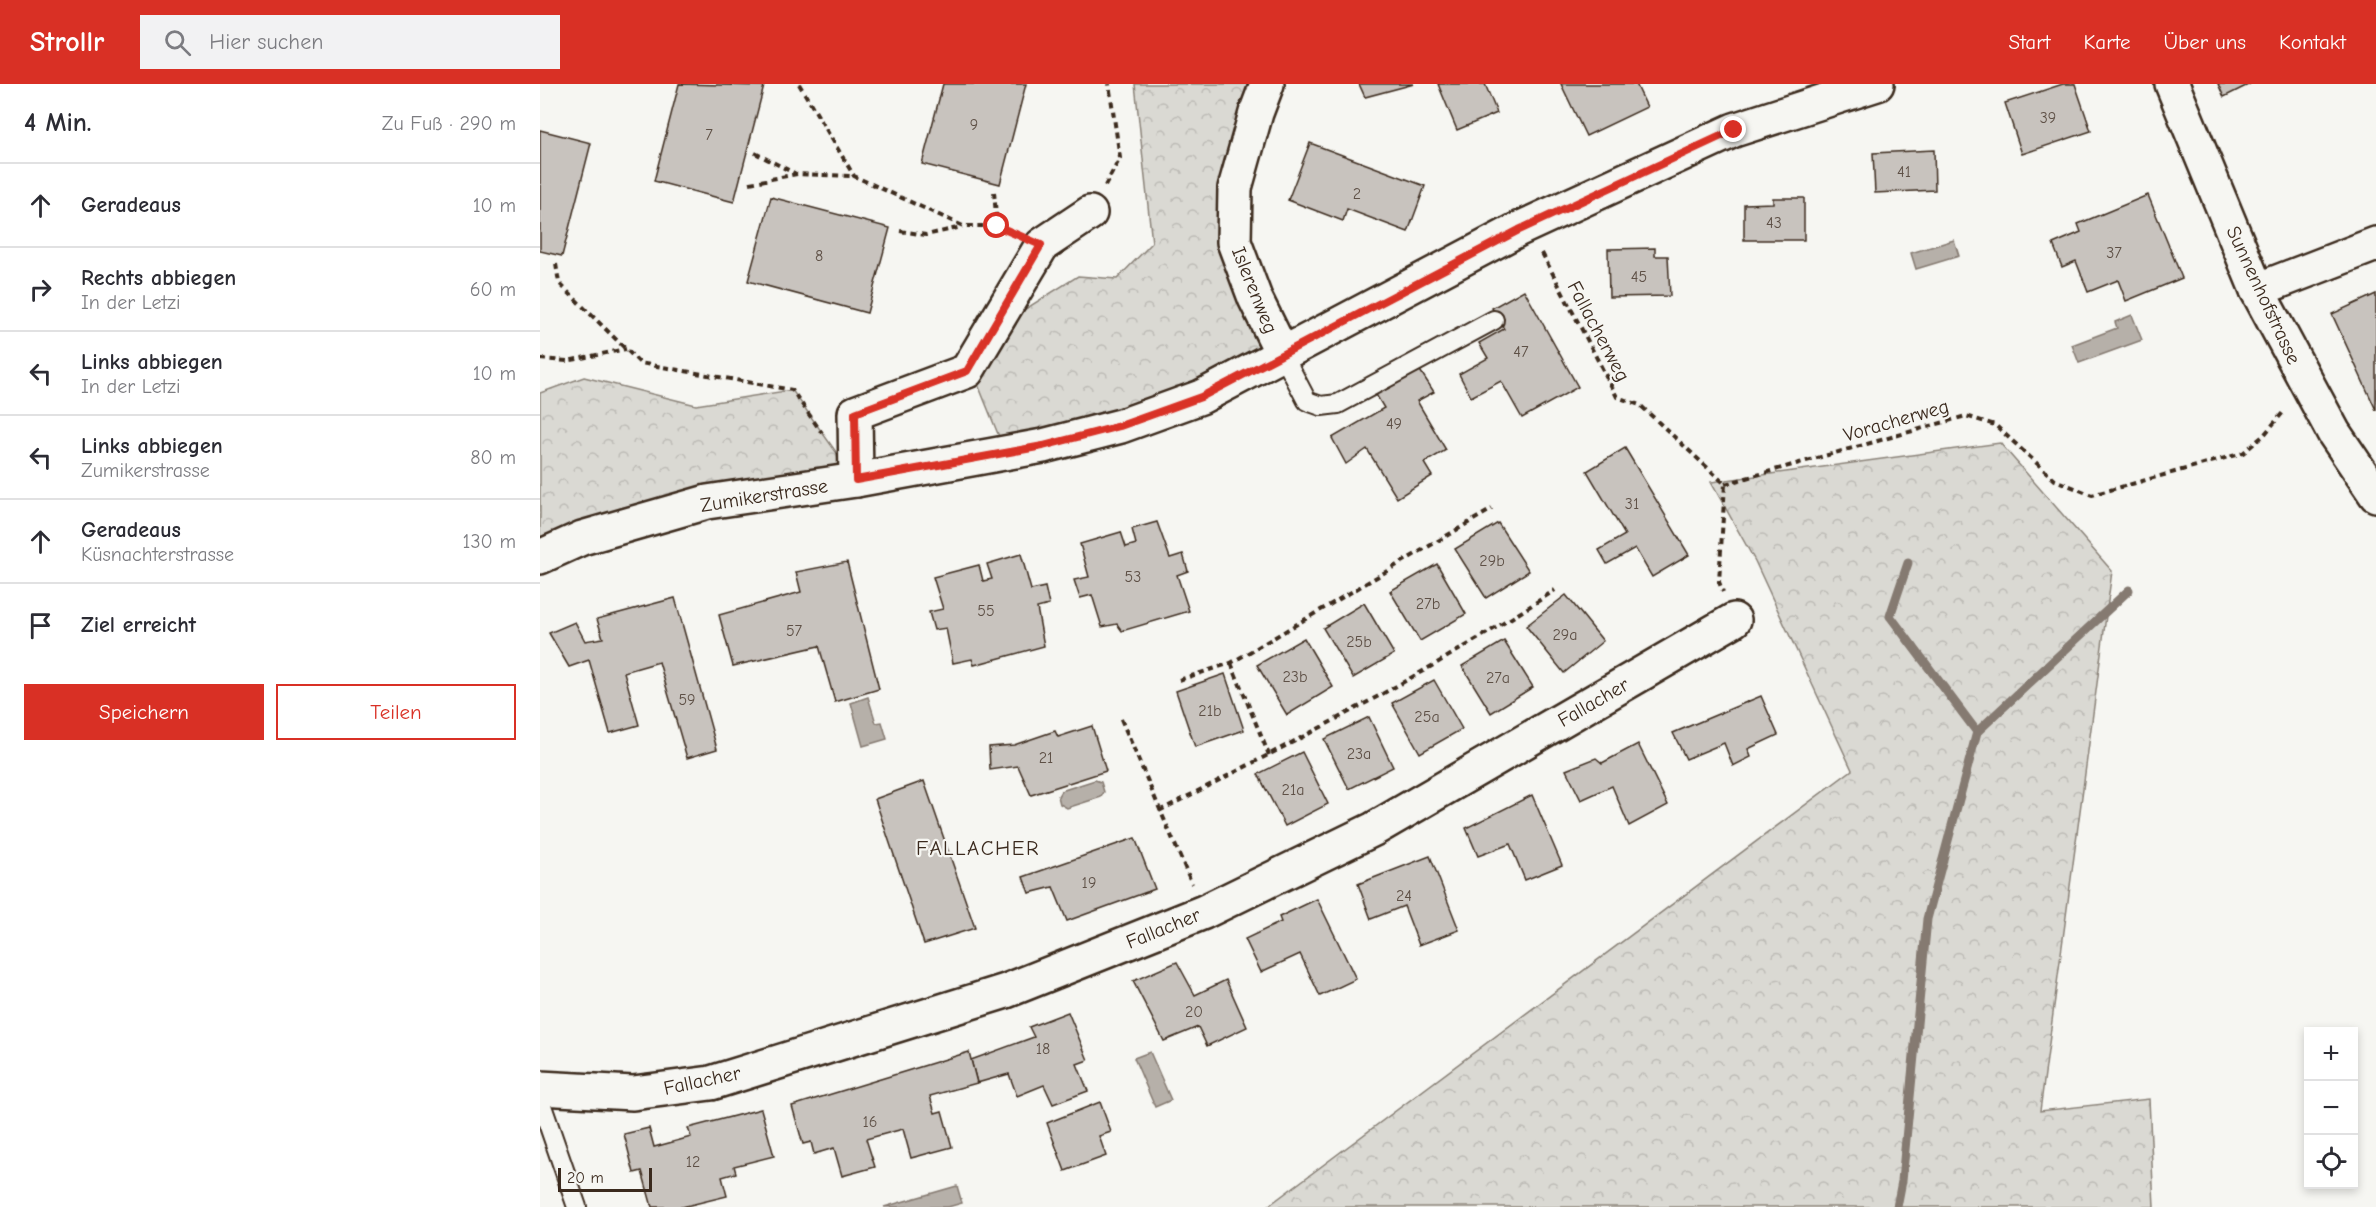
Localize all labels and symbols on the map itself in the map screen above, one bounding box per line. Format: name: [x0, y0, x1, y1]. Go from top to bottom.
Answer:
house number: 39: [2040, 109, 2056, 127]
house number: 9: [970, 116, 978, 134]
route end: [1720, 116, 1746, 142]
house number: 7: [705, 126, 713, 144]
house number: 41: [1897, 163, 1911, 181]
house number: 2: [1353, 185, 1361, 203]
route start: [983, 212, 1009, 238]
house number: 43: [1766, 214, 1782, 232]
street label: Sunnenhofstrasse: [2221, 222, 2306, 368]
street label: Islerenweg: [1227, 243, 1282, 337]
house number: 37: [2106, 244, 2122, 262]
house number: 8: [815, 247, 823, 265]
house number: 45: [1631, 268, 1647, 286]
street label: Fallacherweg: [1563, 277, 1635, 385]
house number: 47: [1513, 343, 1529, 361]
street label: Voracherweg: [1841, 394, 1951, 446]
house number: 49: [1386, 415, 1402, 433]
street label: Zumikerstrasse: [699, 474, 829, 517]
house number: 31: [1625, 495, 1639, 513]
house number: 29b: [1479, 552, 1505, 570]
house number: 53: [1125, 568, 1141, 586]
house number: 27b: [1416, 595, 1440, 613]
house number: 55: [977, 602, 995, 620]
house number: 57: [786, 622, 803, 640]
house number: 29a: [1552, 626, 1578, 644]
house number: 25b: [1346, 633, 1372, 651]
house number: 23b: [1282, 668, 1308, 686]
house number: 27a: [1486, 669, 1510, 687]
street label: Fallacher: [1554, 673, 1633, 732]
house number: 59: [678, 691, 696, 709]
house number: 21b: [1198, 702, 1222, 720]
house number: 25a: [1414, 708, 1440, 726]
house number: 23a: [1347, 745, 1371, 763]
house number: 21: [1039, 749, 1053, 767]
house number: 21a: [1282, 781, 1304, 799]
district label: FALLACHER: [916, 836, 1040, 860]
house number: 19: [1082, 874, 1096, 892]
house number: 24: [1396, 887, 1412, 905]
street label: Fallacher: [1123, 903, 1204, 954]
house number: 20: [1185, 1003, 1203, 1021]
house number: 18: [1036, 1040, 1050, 1058]
street label: Fallacher: [662, 1061, 743, 1100]
house number: 16: [862, 1113, 878, 1131]
house number: 12: [686, 1153, 700, 1171]
scale bar: [558, 1165, 652, 1192]

